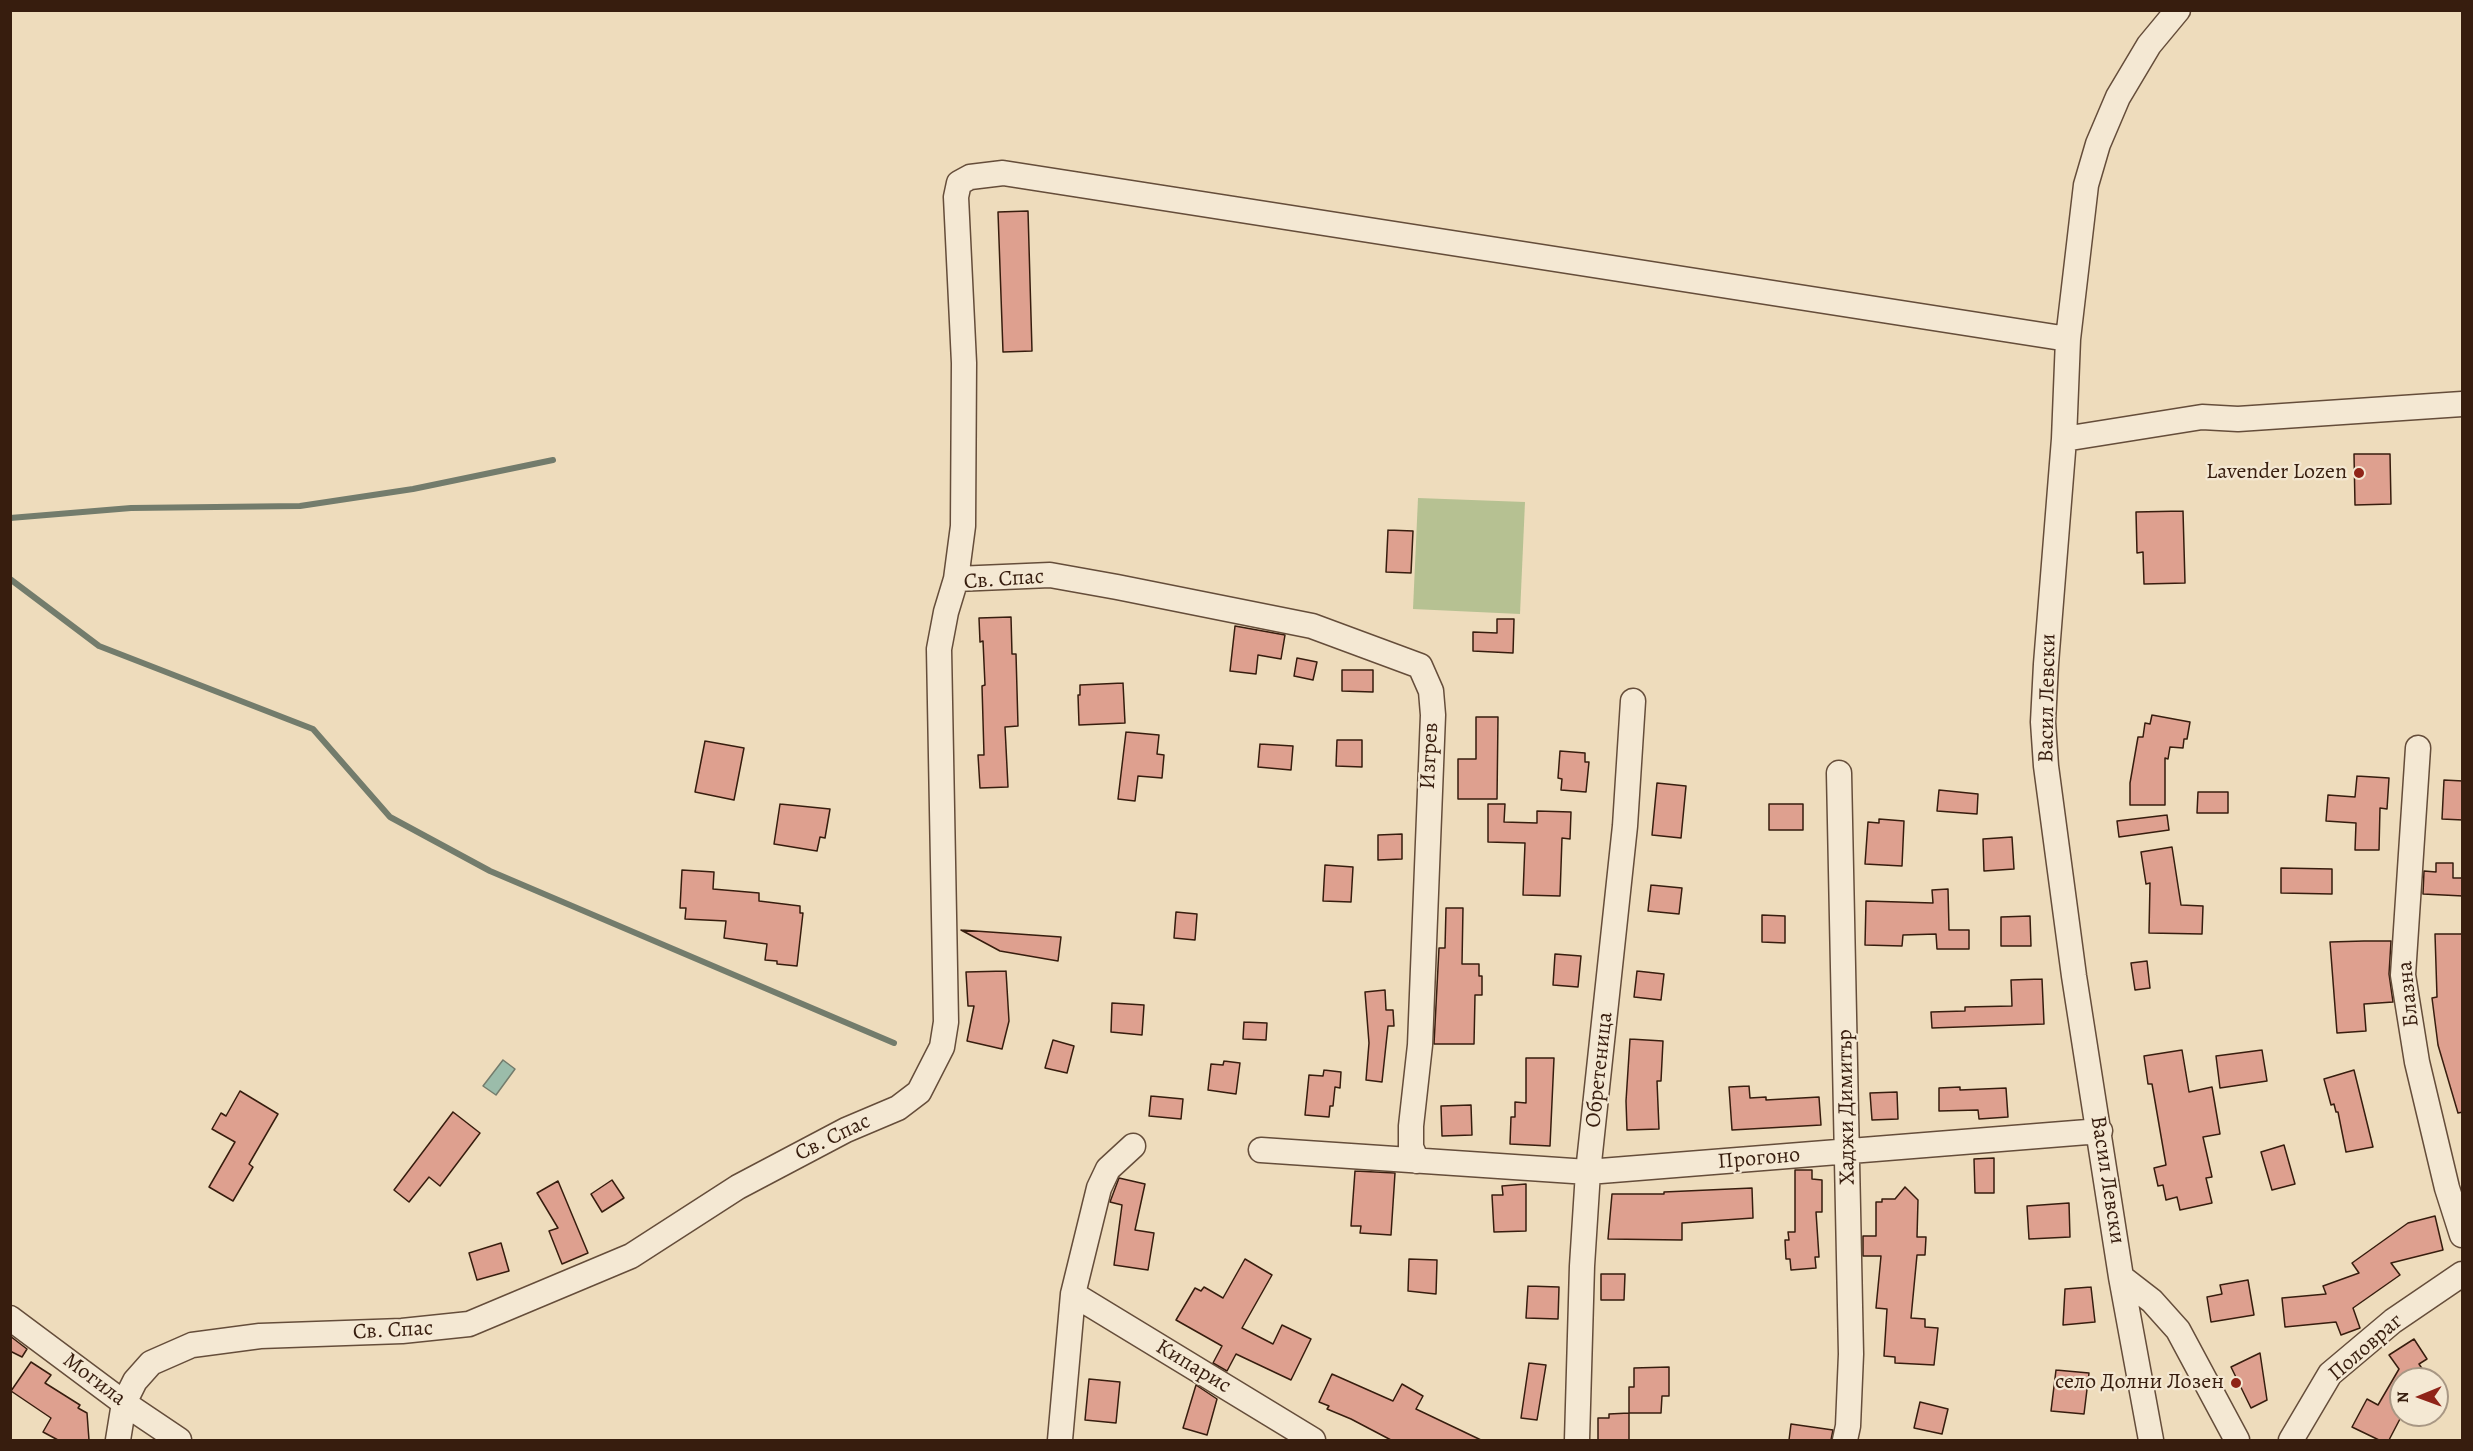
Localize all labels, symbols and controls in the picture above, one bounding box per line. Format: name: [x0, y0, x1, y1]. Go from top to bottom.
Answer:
place label: Lavender Lozen: [2206, 460, 2347, 486]
marker: Lavender Lozen: [2352, 466, 2366, 480]
street label: Св. Спас: [963, 564, 1045, 596]
street label: Васил Левски: [2034, 633, 2062, 763]
street label: Изгрев: [1415, 722, 1445, 790]
street label: Блазна: [2392, 960, 2426, 1028]
street label: Обретеница: [1581, 1011, 1619, 1129]
street label: Хаджи Димитър: [1832, 1029, 1862, 1185]
street label: Св. Спас: [791, 1109, 875, 1167]
street label: Васил Левски: [2084, 1114, 2130, 1246]
street label: Прогоно: [1717, 1142, 1801, 1176]
street label: Половраг: [2323, 1309, 2409, 1387]
street label: Св. Спас: [352, 1316, 434, 1346]
street label: Кипарис: [1150, 1334, 1236, 1400]
street label: Могила: [57, 1348, 131, 1412]
north arrow: [2389, 1367, 2449, 1427]
place label: село Долни Лозен: [2055, 1370, 2224, 1396]
marker: село Долни Лозен: [2229, 1376, 2243, 1390]
text: N: [2392, 1391, 2414, 1403]

